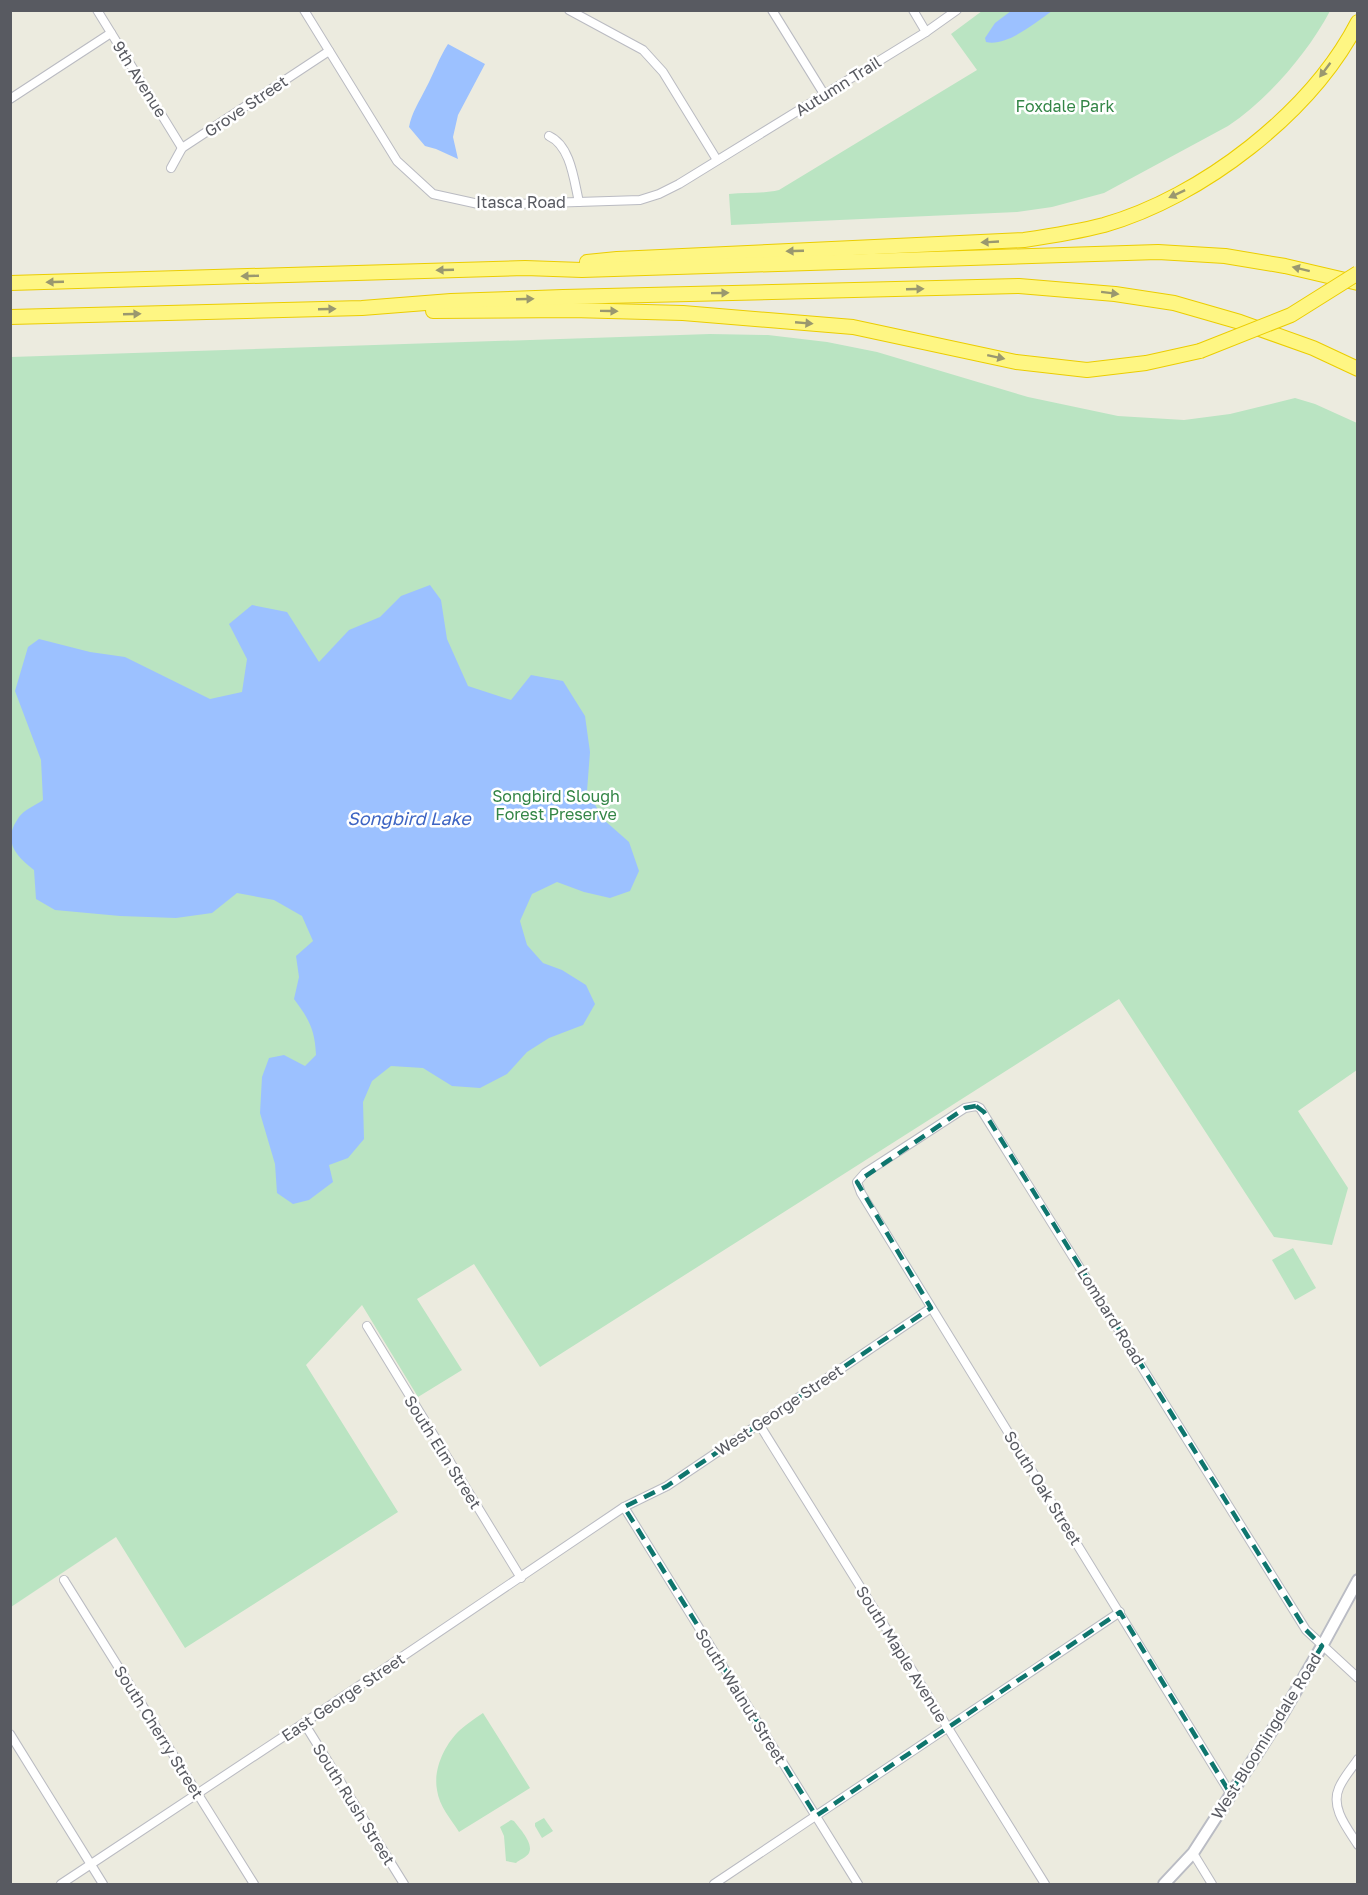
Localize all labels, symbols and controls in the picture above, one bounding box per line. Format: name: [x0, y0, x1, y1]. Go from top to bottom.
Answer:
street label: 9th Avenue: [109, 37, 171, 121]
street label: Autumn Trail: [791, 52, 885, 120]
one-way arrow: [1319, 62, 1331, 78]
street label: Grove Street: [201, 71, 291, 141]
park label: Foxdale Park: [1016, 96, 1114, 116]
one-way arrow: [1168, 190, 1185, 199]
street label: Itasca Road: [476, 192, 566, 212]
one-way arrow: [980, 238, 999, 247]
one-way arrow: [785, 247, 804, 256]
one-way arrow: [1291, 264, 1310, 274]
one-way arrow: [436, 266, 455, 275]
one-way arrow: [241, 271, 260, 281]
one-way arrow: [46, 277, 65, 287]
one-way arrow: [906, 284, 925, 294]
one-way arrow: [711, 289, 730, 298]
one-way arrow: [1100, 289, 1119, 298]
one-way arrow: [516, 294, 535, 303]
one-way arrow: [317, 304, 336, 313]
one-way arrow: [600, 306, 619, 316]
one-way arrow: [122, 309, 141, 319]
one-way arrow: [795, 318, 814, 328]
one-way arrow: [986, 353, 1005, 363]
park label: Songbird Slough Forest Preserve: [492, 786, 620, 824]
water label: Songbird Lake: [347, 807, 472, 829]
street label: Lombard Road: [1073, 1264, 1149, 1368]
street label: West George Street: [711, 1360, 847, 1460]
street label: South Elm Street: [400, 1392, 486, 1512]
street label: South Oak Street: [1000, 1427, 1086, 1549]
street label: South Maple Avenue: [852, 1582, 952, 1726]
street label: South Walnut Street: [691, 1625, 791, 1767]
street label: East George Street: [278, 1648, 408, 1746]
street label: West Bloomingdale Road: [1207, 1649, 1325, 1823]
street label: South Cherry Street: [110, 1662, 208, 1802]
street label: South Rush Street: [309, 1739, 399, 1869]

